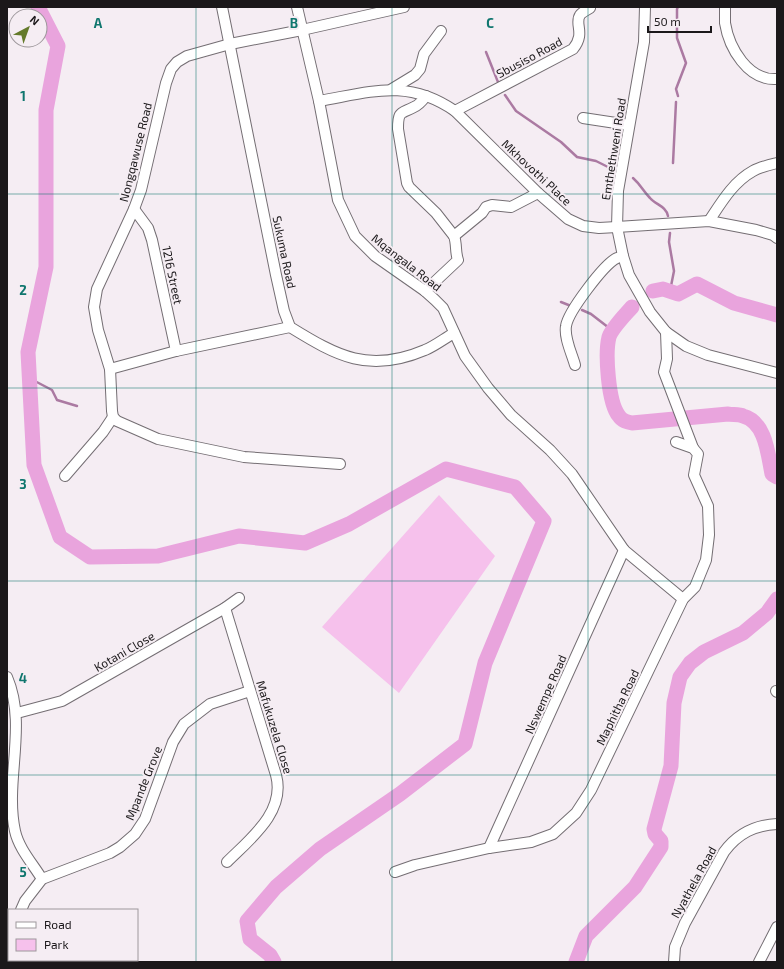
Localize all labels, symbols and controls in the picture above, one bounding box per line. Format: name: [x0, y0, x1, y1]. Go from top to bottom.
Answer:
north arrow: [8, 8, 48, 48]
scale bar: [648, 8, 711, 34]
text: N: [28, 13, 42, 28]
text: 50 m: [654, 14, 681, 28]
text: A: [94, 15, 103, 31]
text: B: [290, 15, 298, 31]
text: C: [486, 15, 494, 31]
street label: Sbusiso Road: [494, 34, 564, 80]
text: 1: [20, 88, 26, 104]
street label: Emthethweni Road: [598, 97, 628, 201]
street label: Nongqawuse Road: [116, 101, 154, 203]
street label: Mkhovothi Place: [499, 136, 575, 208]
street label: Sukuma Road: [270, 214, 300, 290]
street label: Mqangala Road: [369, 230, 445, 294]
street label: 1216 Street: [160, 245, 186, 306]
text: 2: [19, 282, 27, 298]
text: 3: [19, 476, 27, 492]
street label: Kotani Close: [91, 628, 157, 674]
street label: Nswempe Road: [521, 652, 569, 736]
street label: Maphitha Road: [593, 667, 641, 747]
text: 4: [19, 670, 27, 686]
street label: Mafukuzela Close: [254, 679, 296, 775]
street label: Mpande Grove: [122, 744, 164, 822]
street label: Nyathela Road: [668, 844, 718, 920]
text: 5: [19, 864, 27, 880]
legend: [8, 909, 138, 961]
text: Road: [44, 917, 72, 931]
text: Park: [44, 937, 69, 951]

